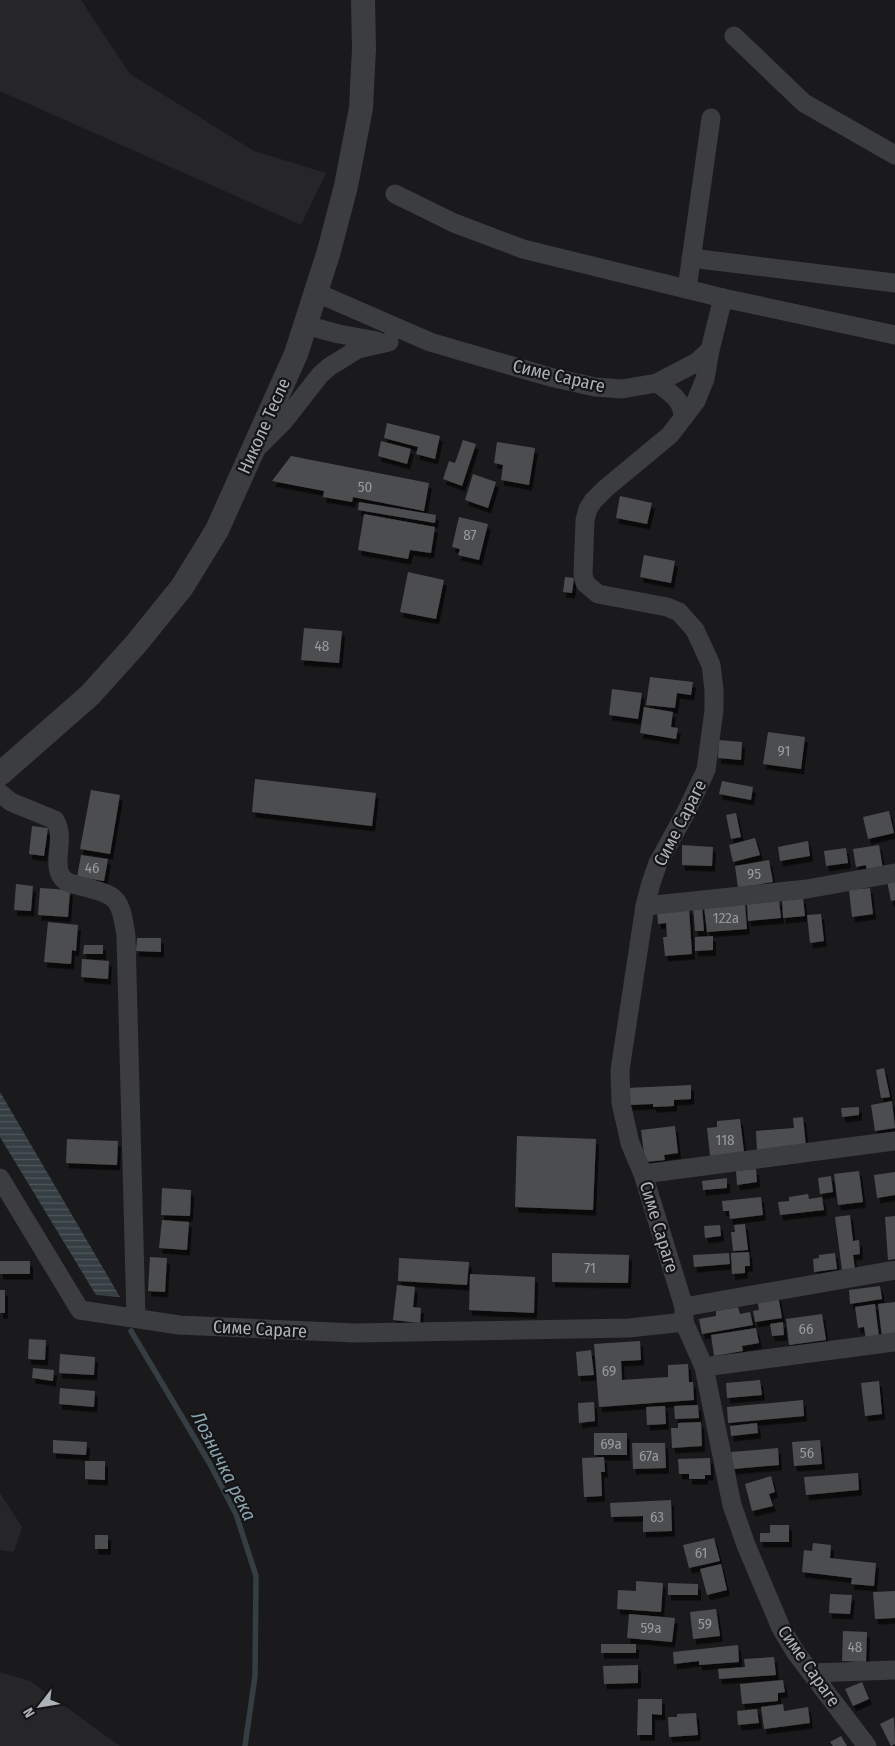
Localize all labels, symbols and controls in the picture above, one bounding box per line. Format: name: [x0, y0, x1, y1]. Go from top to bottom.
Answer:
street label: Симе Сараге: [511, 355, 607, 397]
street label: Николе Тесле: [233, 375, 295, 477]
house number: 50: [358, 478, 372, 496]
house number: 87: [463, 526, 477, 544]
house number: 48: [315, 637, 329, 655]
house number: 91: [778, 742, 790, 760]
street label: Симе Сараге: [649, 776, 711, 870]
house number: 46: [85, 859, 99, 877]
house number: 95: [747, 865, 761, 883]
house number: 122a: [713, 909, 739, 927]
house number: 118: [716, 1131, 735, 1149]
street label: Симе Сараге: [635, 1179, 683, 1275]
house number: 71: [584, 1259, 596, 1277]
street label: Симе Сараге: [212, 1316, 308, 1342]
house number: 66: [799, 1320, 813, 1338]
house number: 69: [602, 1362, 616, 1380]
water label: Лозничка река: [186, 1407, 261, 1524]
house number: 69a: [600, 1435, 622, 1453]
house number: 56: [800, 1444, 814, 1462]
house number: 67a: [639, 1447, 659, 1465]
house number: 63: [650, 1508, 664, 1526]
house number: 61: [695, 1544, 707, 1562]
house number: 59: [698, 1615, 712, 1633]
house number: 59a: [640, 1619, 662, 1637]
street label: Симе Сараге: [773, 1621, 845, 1711]
house number: 48: [848, 1638, 862, 1656]
north arrow: [15, 1681, 65, 1731]
text: N: [20, 1704, 39, 1720]

